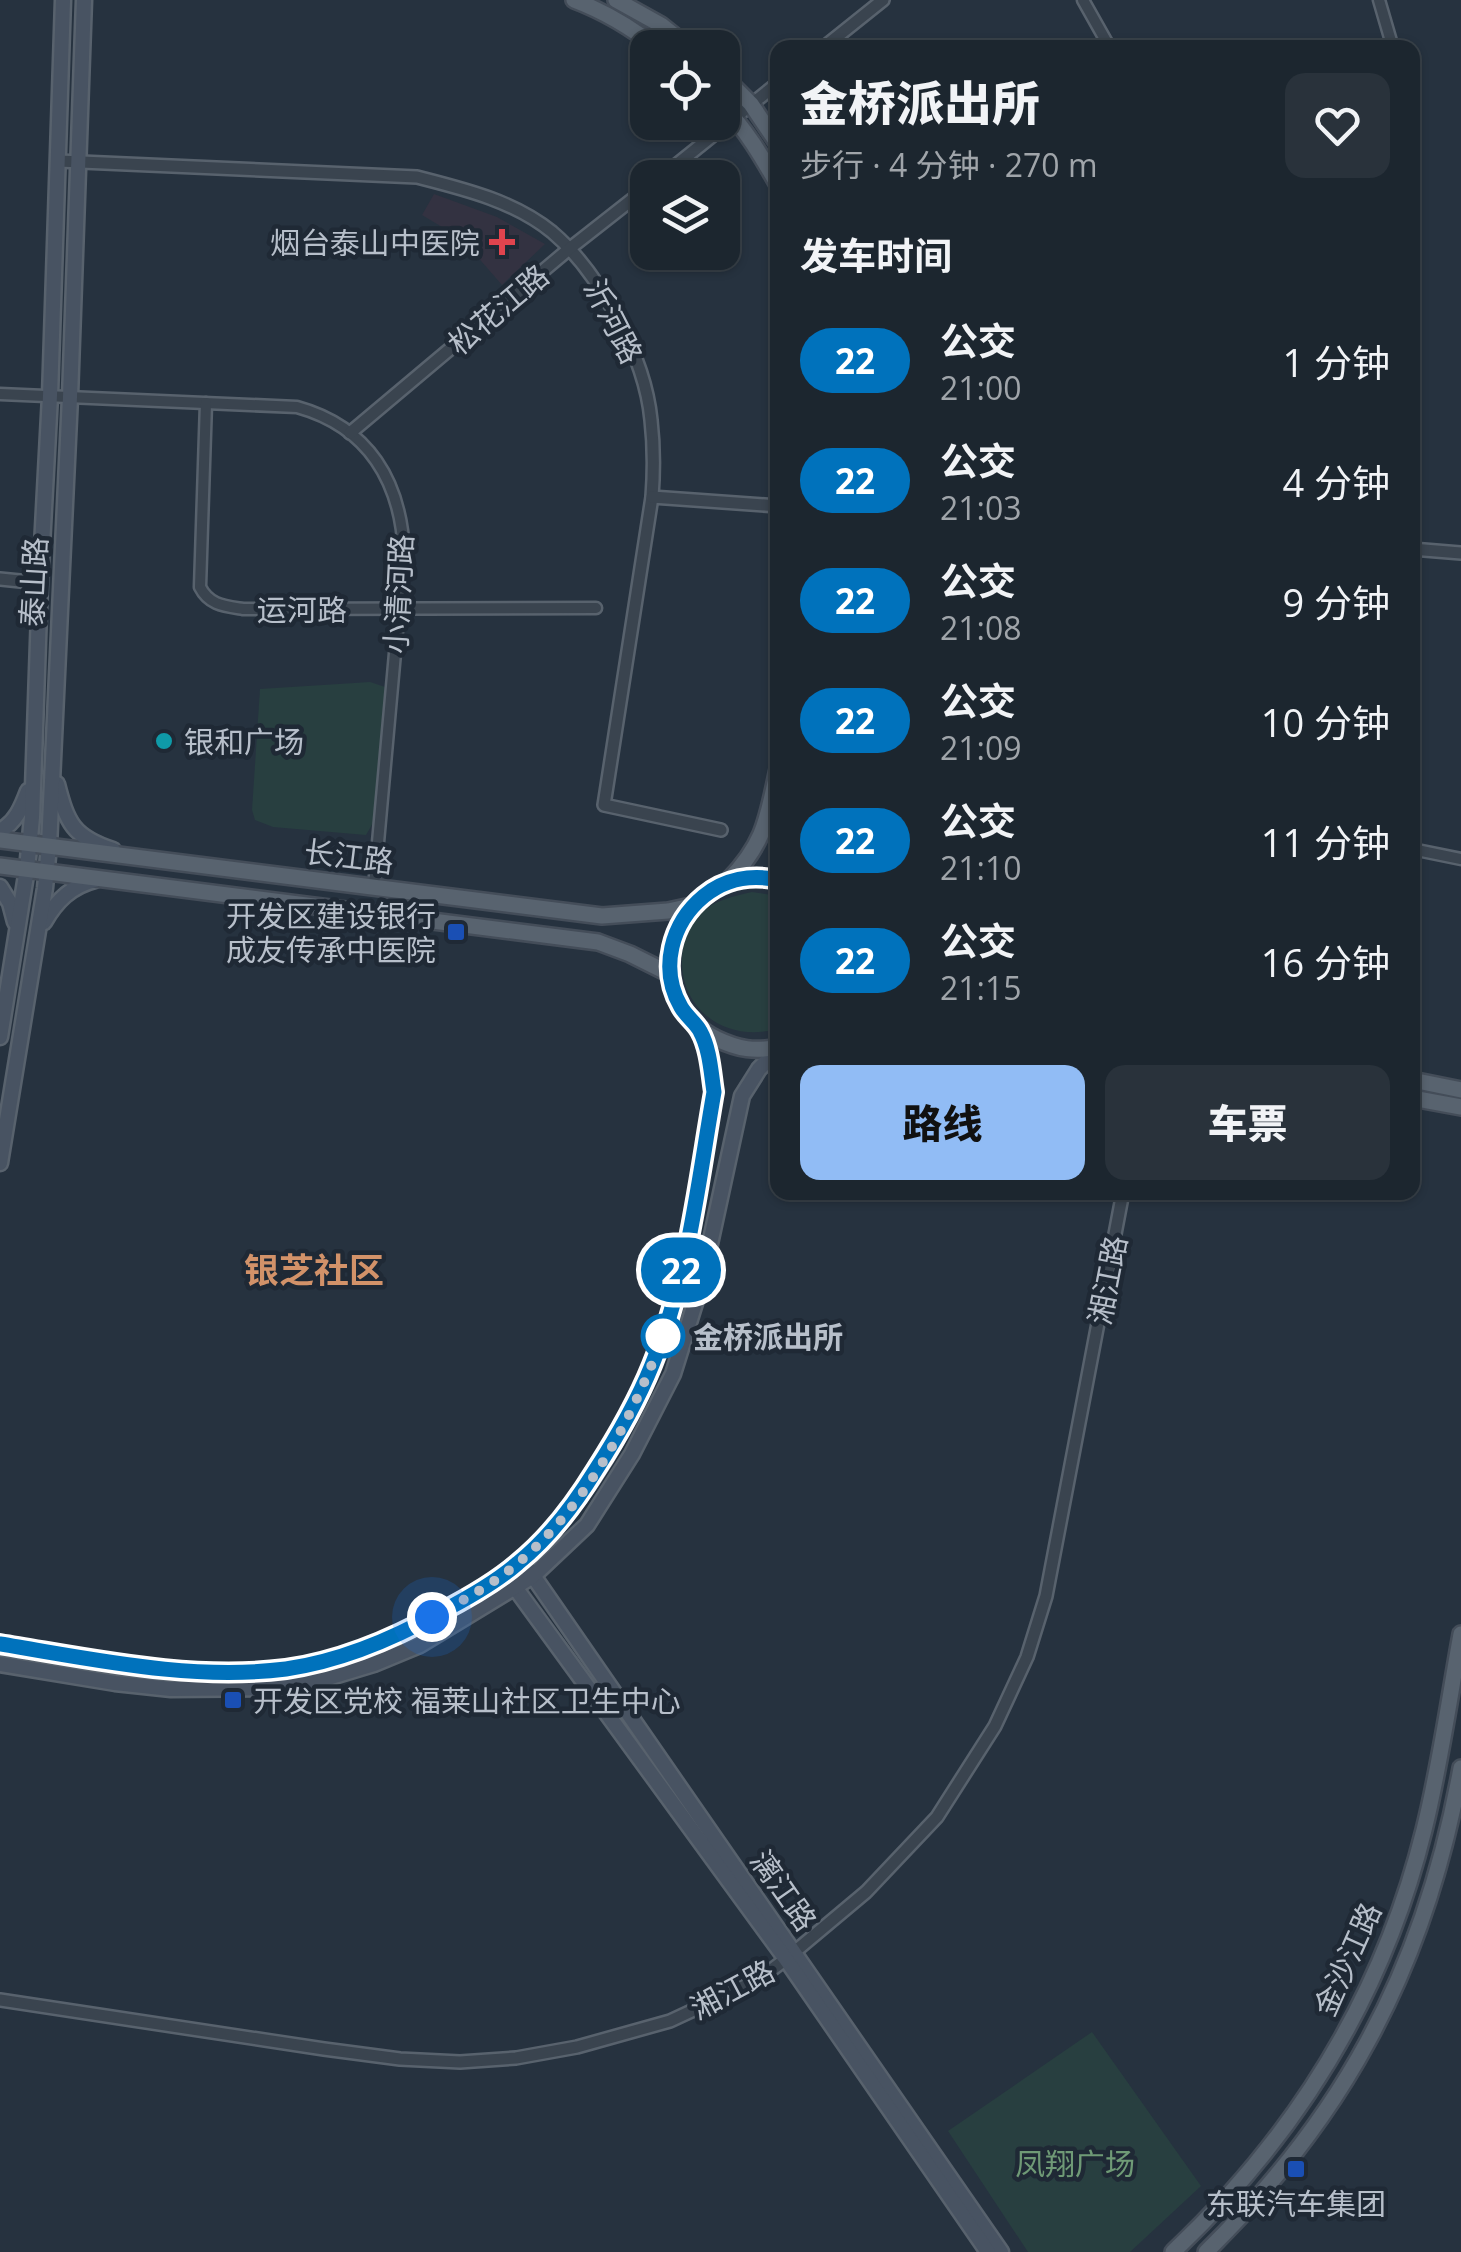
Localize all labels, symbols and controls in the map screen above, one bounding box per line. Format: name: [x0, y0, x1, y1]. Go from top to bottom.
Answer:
map controls: [630, 30, 740, 270]
button: locate: [630, 30, 740, 140]
text: 金桥派出所: [800, 70, 1040, 135]
button: heart: [1285, 73, 1390, 178]
text: 步行 · 4 分钟 · 270 m: [800, 143, 1098, 186]
button: layers: [630, 160, 740, 270]
place label: 烟台泰山中医院: [270, 222, 480, 263]
marker: 烟台泰山中医院: [489, 229, 515, 255]
text: 发车时间: [800, 229, 952, 281]
street label: 松花江路: [439, 255, 557, 363]
street label: 沂河路: [575, 272, 653, 370]
text: 公交: [940, 314, 1016, 366]
text: 1 分钟: [1282, 336, 1390, 388]
text: 22: [835, 337, 875, 384]
text: 21:00: [940, 366, 1022, 409]
text: 公交: [940, 434, 1016, 486]
text: 4 分钟: [1282, 456, 1390, 508]
text: 22: [835, 457, 875, 504]
text: 21:03: [940, 486, 1022, 529]
street label: 小清河路: [374, 533, 422, 655]
street label: 泰山路: [10, 536, 56, 628]
text: 公交: [940, 554, 1016, 606]
text: 9 分钟: [1282, 576, 1390, 628]
text: 22: [835, 577, 875, 624]
street label: 运河路: [257, 589, 347, 630]
text: 21:08: [940, 606, 1022, 649]
text: 公交: [940, 674, 1016, 726]
text: 10 分钟: [1261, 696, 1390, 748]
text: 22: [835, 697, 875, 744]
place label: 银和广场: [184, 721, 304, 762]
text: 21:09: [940, 726, 1022, 769]
marker: 银和广场: [153, 730, 175, 752]
text: 公交: [940, 794, 1016, 846]
text: 11 分钟: [1261, 816, 1390, 868]
text: 22: [835, 817, 875, 864]
street label: 长江路: [302, 830, 396, 882]
text: 21:10: [940, 846, 1022, 889]
place label: 开发区建设银行 成友传承中医院: [226, 895, 436, 970]
text: 公交: [940, 914, 1016, 966]
marker: 开发区建设银行 成友传承中医院: [445, 921, 467, 943]
text: 16 分钟: [1261, 936, 1390, 988]
text: 22: [835, 937, 875, 984]
text: 21:15: [940, 966, 1022, 1009]
button: 路线: [800, 1065, 1085, 1180]
button: 车票: [1105, 1065, 1390, 1180]
street label: 湘江路: [1078, 1232, 1136, 1328]
line badge: 22: [636, 1238, 726, 1302]
district label: 银芝社区: [244, 1246, 384, 1293]
text: 22: [661, 1247, 701, 1294]
marker: 金桥派出所: [642, 1315, 684, 1357]
place label: 金桥派出所: [693, 1316, 843, 1357]
your location: [407, 1592, 457, 1642]
place label: 开发区党校 福莱山社区卫生中心: [253, 1680, 681, 1721]
marker: 开发区党校 福莱山社区卫生中心: [222, 1689, 244, 1711]
street label: 漓江路: [741, 1841, 827, 1939]
street label: 金沙江路: [1304, 1896, 1390, 2022]
street label: 湘江路: [683, 1950, 781, 2028]
park label: 凤翔广场: [1015, 2143, 1135, 2184]
marker: 东联汽车集团: [1285, 2158, 1307, 2180]
place label: 东联汽车集团: [1206, 2183, 1386, 2224]

